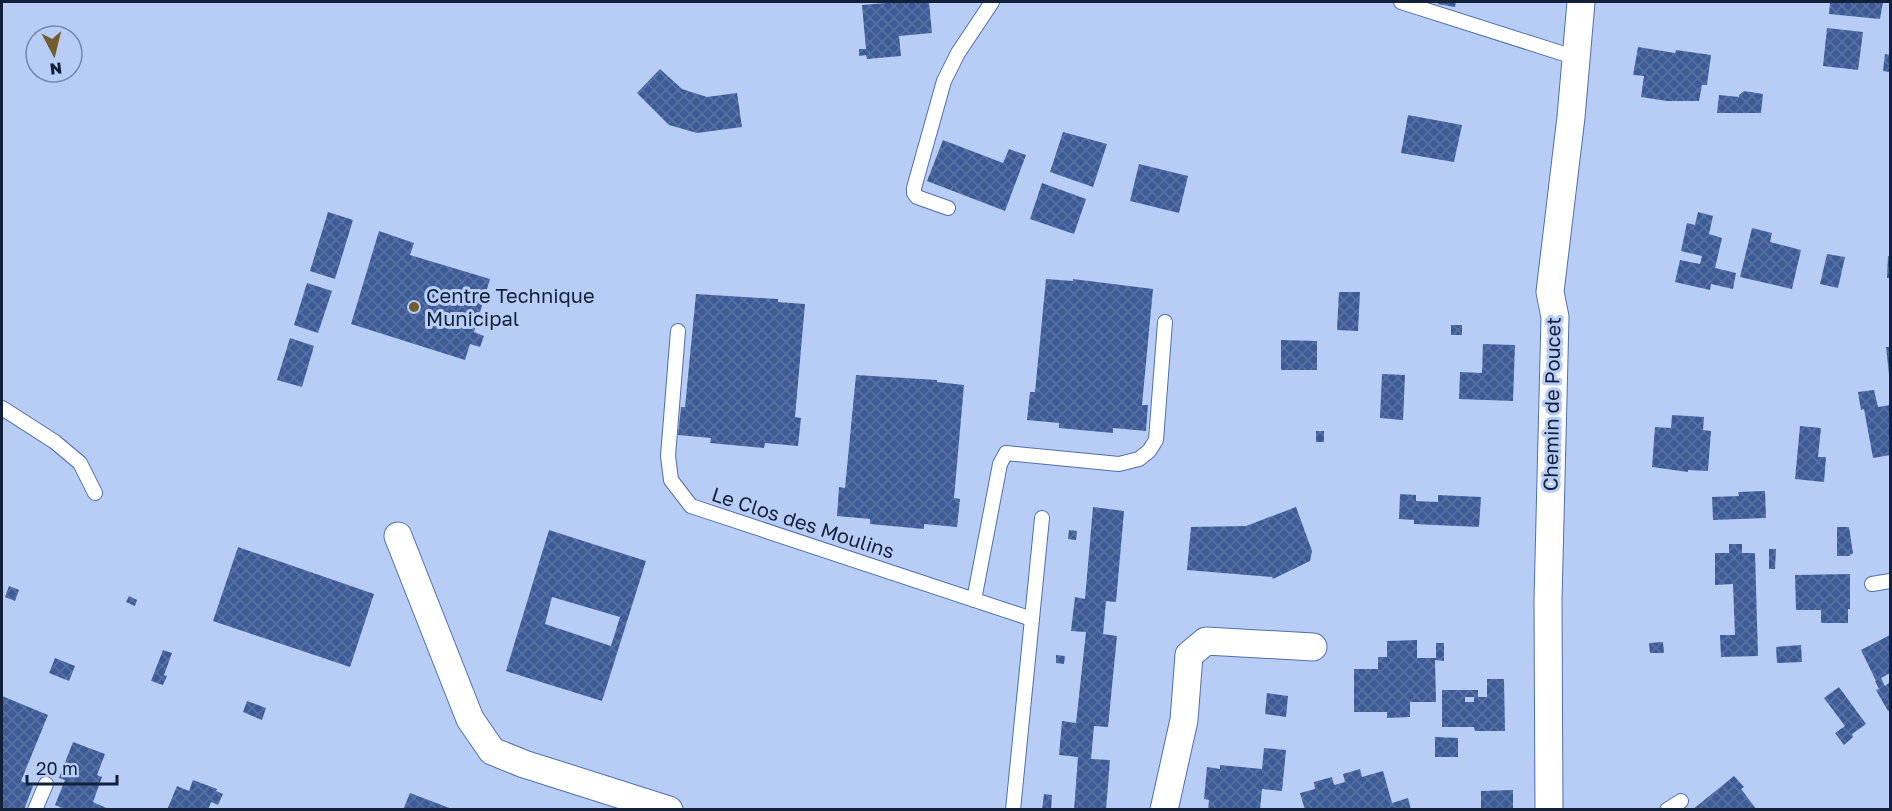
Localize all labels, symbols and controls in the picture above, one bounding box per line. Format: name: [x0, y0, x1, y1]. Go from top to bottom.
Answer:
north arrow: [24, 24, 84, 84]
text: N: [49, 58, 63, 80]
place label: Centre Technique Municipal: [426, 283, 595, 330]
marker: Centre Technique Municipal: [407, 300, 421, 314]
street label: Chemin de Poucet: [1537, 317, 1565, 491]
street label: Le Clos des Moulins: [709, 481, 898, 563]
scale bar: [27, 748, 117, 786]
text: 20 m: [36, 757, 78, 779]

